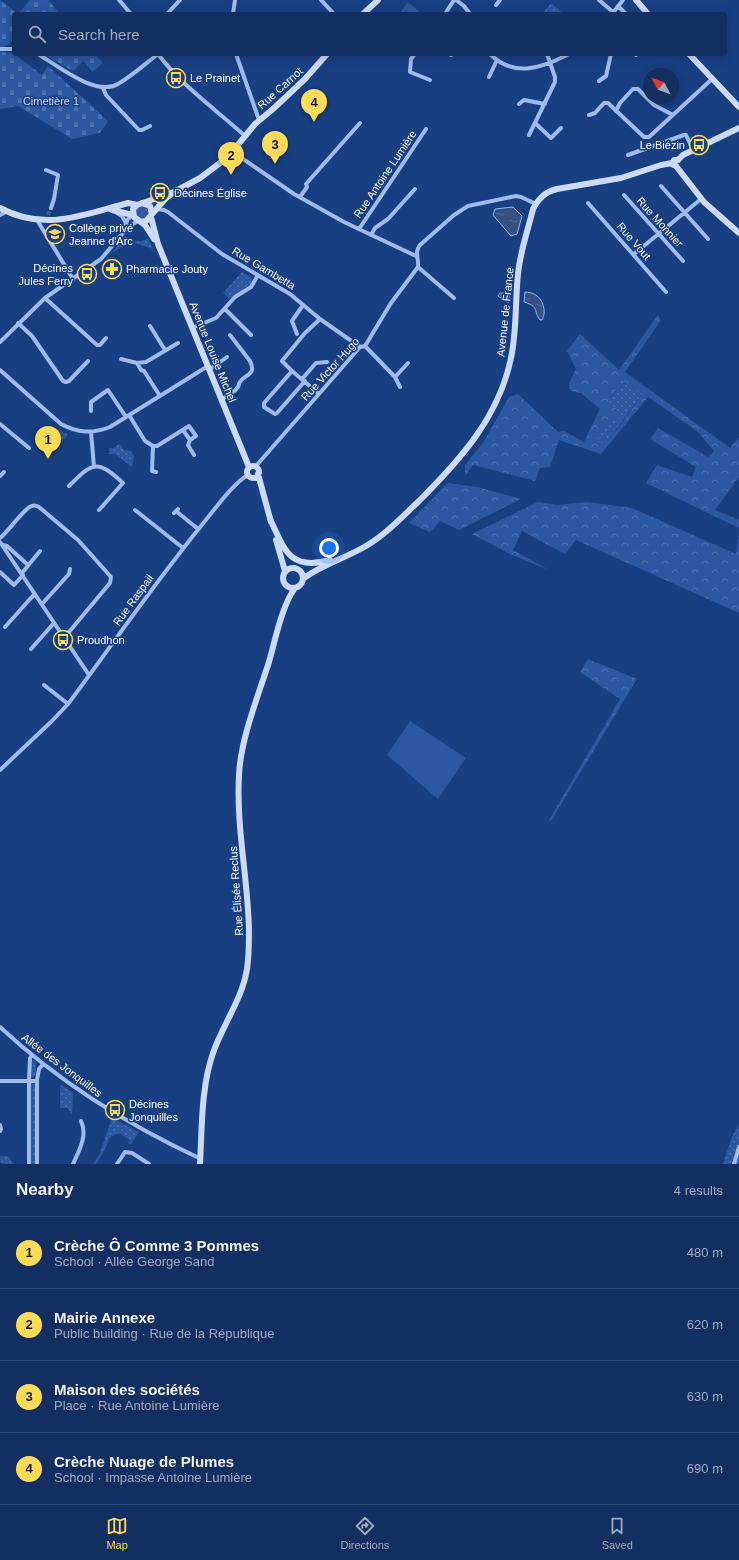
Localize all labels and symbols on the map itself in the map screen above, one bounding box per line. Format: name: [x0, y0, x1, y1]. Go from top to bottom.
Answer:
street label: Rue Carnot: [255, 65, 305, 111]
bus stop icon: Le Prainet: [165, 67, 187, 89]
north arrow: [643, 68, 679, 104]
place label: Le Prainet: [190, 72, 240, 84]
pin: 4: [301, 89, 327, 122]
park label: Cimetière 1: [23, 95, 79, 107]
street label: Rue Antoine Lumière: [351, 128, 419, 220]
pin: 3: [262, 131, 288, 164]
bus stop icon: Le Biézin: [688, 134, 710, 156]
place label: Le Biézin: [640, 139, 685, 151]
pin: 2: [218, 142, 244, 175]
bus stop icon: Décines Église: [149, 182, 171, 204]
place label: Décines Église: [174, 187, 247, 199]
street label: Rue Monnier: [634, 195, 686, 250]
street label: Rue Vout: [615, 220, 653, 262]
place label: Collège privé Jeanne d'Arc: [69, 222, 133, 247]
school or university icon: Collège privé Jeanne d'Arc: [44, 223, 66, 245]
street label: Rue Gambetta: [230, 244, 299, 292]
pharmacy icon: Pharmacie Jouty: [101, 258, 123, 280]
place label: Décines Jules Ferry: [19, 262, 73, 287]
bus stop icon: Décines Jules Ferry: [76, 263, 98, 285]
place label: Pharmacie Jouty: [126, 263, 208, 275]
street label: Avenue de France: [494, 267, 516, 357]
street label: Avenue Louise Michel: [187, 300, 239, 404]
street label: Rue Victor Hugo: [299, 335, 361, 403]
pin: 1: [35, 426, 61, 459]
your location: [319, 538, 339, 558]
street label: Rue Raspail: [111, 572, 155, 628]
bus stop icon: Proudhon: [52, 629, 74, 651]
place label: Proudhon: [77, 634, 125, 646]
street label: Rue Élisée Reclus: [227, 845, 245, 936]
street label: Allée des Jonquilles: [20, 1031, 105, 1099]
place label: Décines Jonquilles: [129, 1098, 178, 1123]
bus stop icon: Décines Jonquilles: [104, 1099, 126, 1121]

